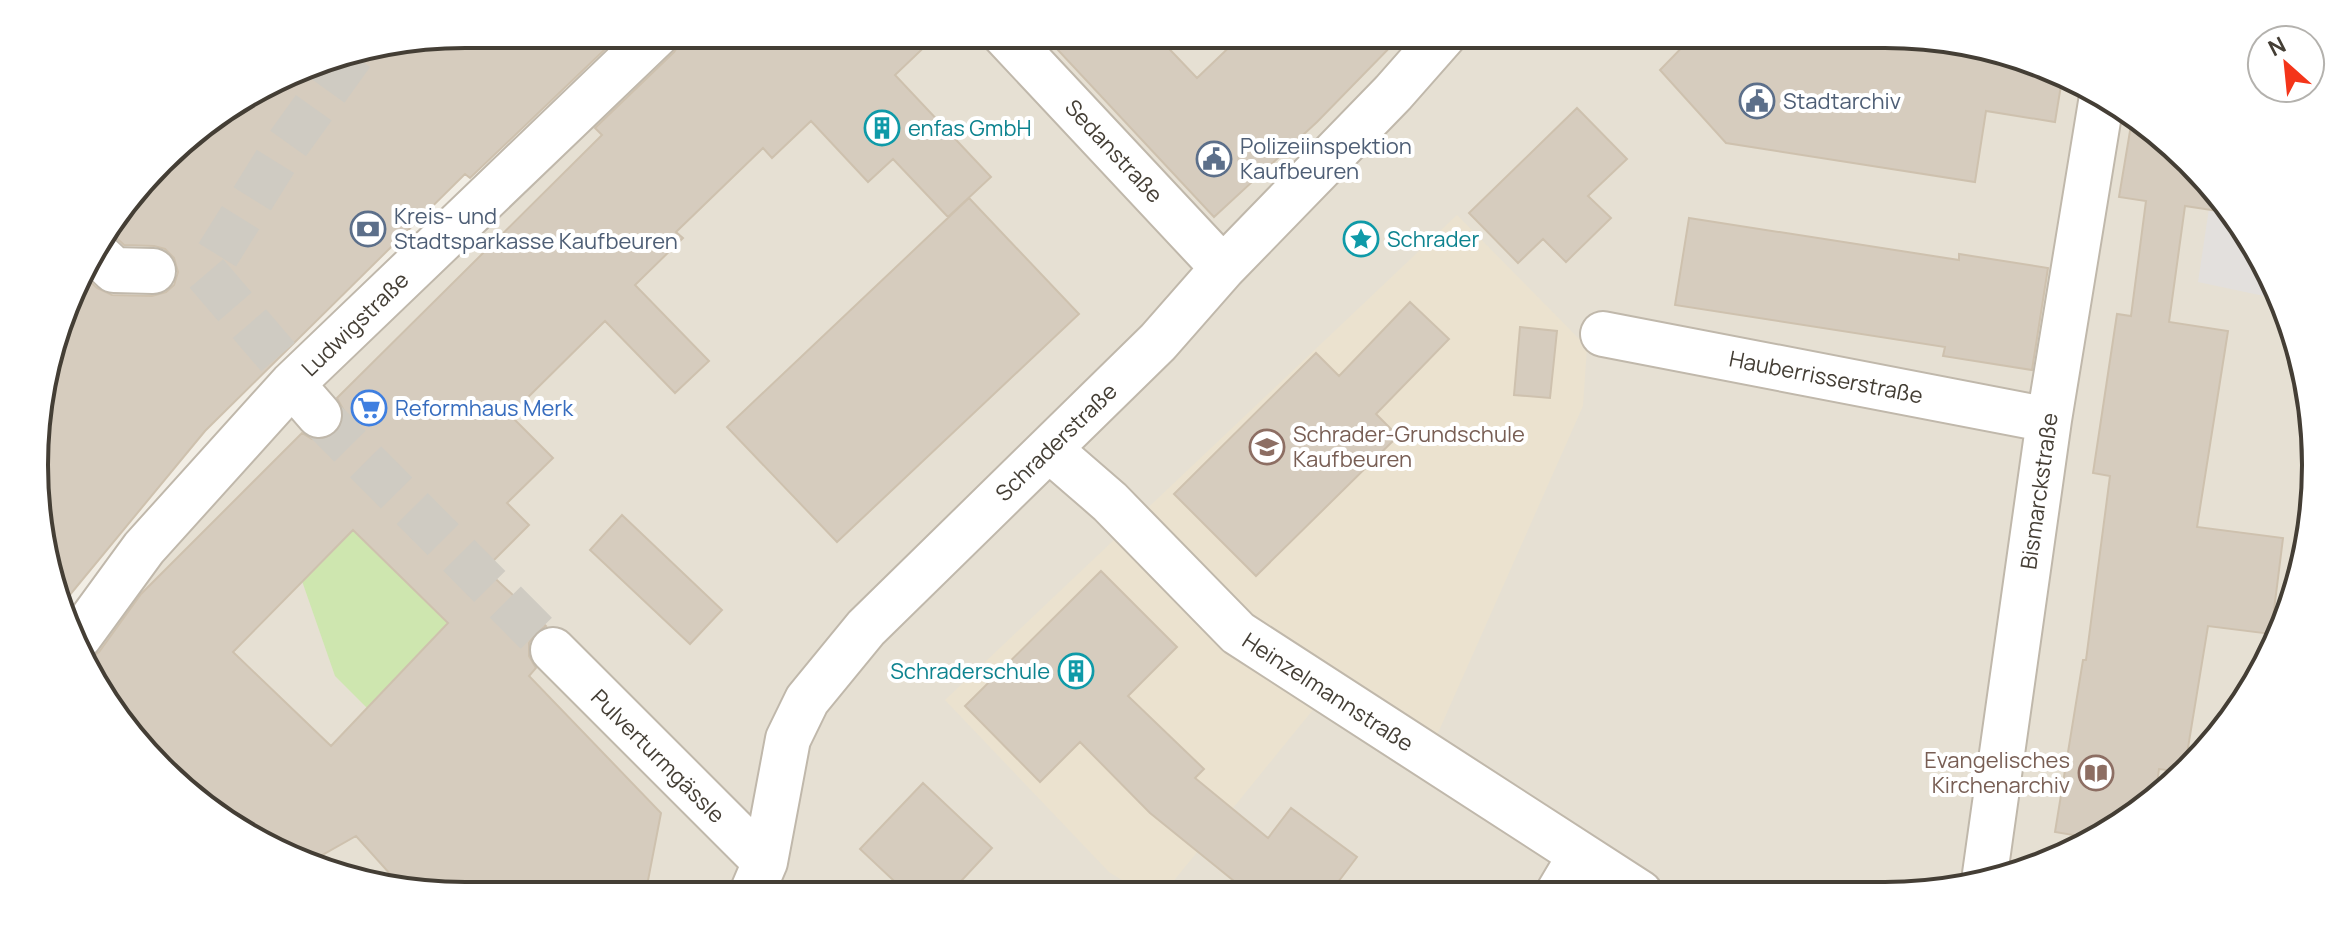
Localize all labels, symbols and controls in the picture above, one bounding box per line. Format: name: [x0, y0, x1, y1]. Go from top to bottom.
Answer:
north arrow: [2246, 24, 2326, 104]
text: N: [2263, 29, 2291, 63]
public building icon: Stadtarchiv: [1738, 82, 1776, 120]
place label: Stadtarchiv: [1783, 86, 1901, 116]
street label: Sedanstraße: [1058, 93, 1170, 209]
building icon: enfas GmbH: [863, 109, 901, 147]
place label: enfas GmbH: [908, 113, 1032, 143]
place label: Polizeiinspektion Kaufbeuren: [1240, 131, 1412, 186]
public building icon: Polizeiinspektion Kaufbeuren: [1195, 140, 1233, 178]
place label: Kreis- und Stadtsparkasse Kaufbeuren: [394, 201, 678, 256]
bank icon: Kreis- und Stadtsparkasse Kaufbeuren: [349, 210, 387, 248]
place icon: Schrader: [1342, 220, 1380, 258]
place label: Schrader: [1387, 224, 1479, 254]
street label: Ludwigstraße: [295, 265, 415, 383]
street label: Hauberrisserstraße: [1727, 344, 1926, 411]
street label: Schraderstraße: [989, 376, 1123, 508]
supermarket icon: Reformhaus Merk: [350, 389, 388, 427]
place label: Reformhaus Merk: [395, 393, 574, 423]
street label: Bismarckstraße: [2013, 411, 2065, 571]
place label: Schrader-Grundschule Kaufbeuren: [1293, 419, 1525, 474]
school or university icon: Schrader-Grundschule Kaufbeuren: [1248, 428, 1286, 466]
street label: Heinzelmannstraße: [1237, 626, 1419, 759]
building icon: Schraderschule: [1057, 652, 1095, 690]
place label: Schraderschule: [890, 656, 1050, 686]
street label: Pulverturmgässle: [585, 683, 732, 830]
place label: Evangelisches Kirchenarchiv: [1924, 745, 2070, 800]
library icon: Evangelisches Kirchenarchiv: [2077, 754, 2115, 792]

